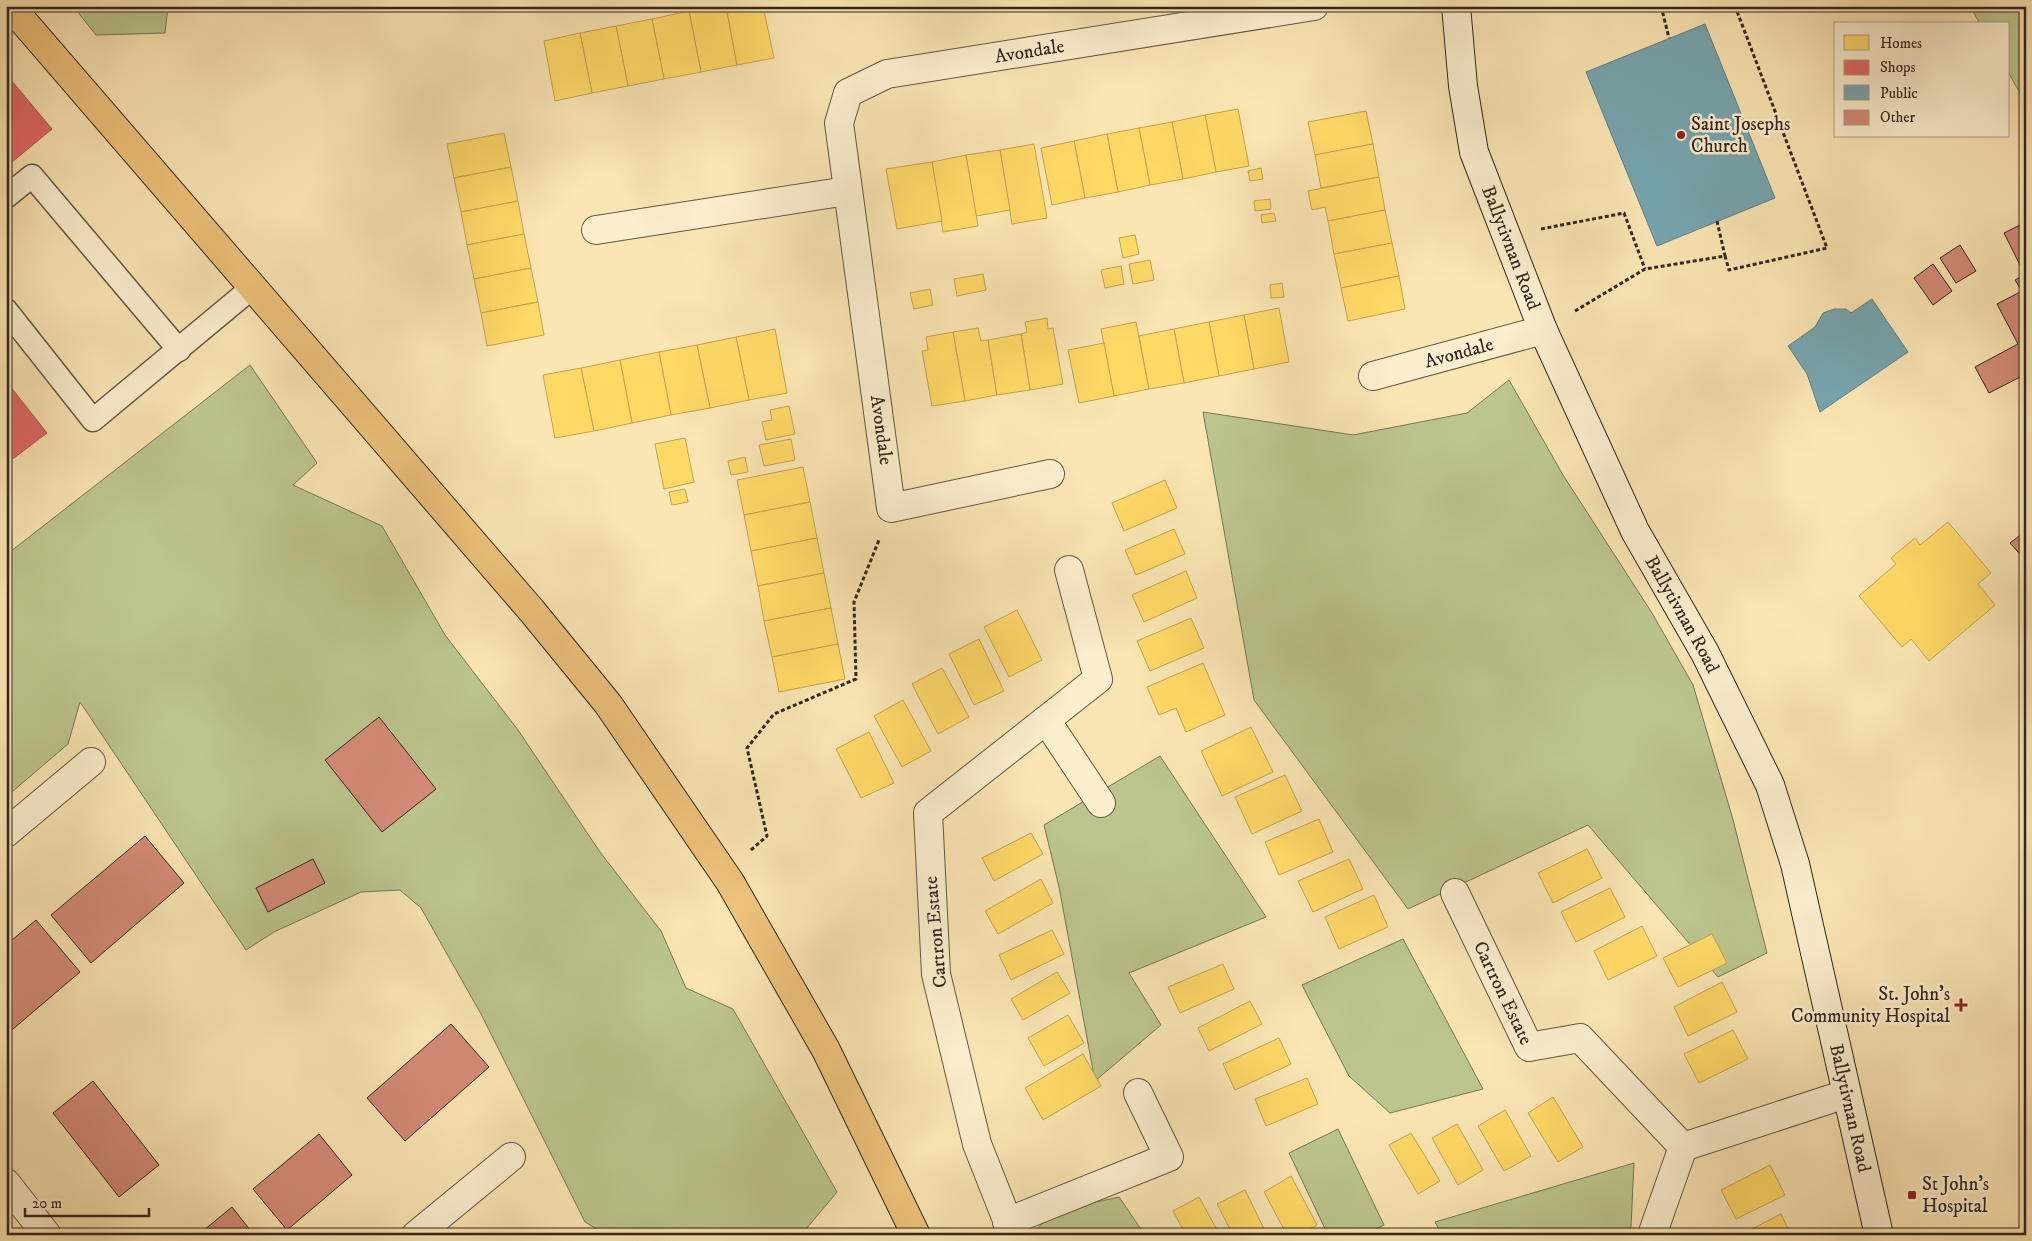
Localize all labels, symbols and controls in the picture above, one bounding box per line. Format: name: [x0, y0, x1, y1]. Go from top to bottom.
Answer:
legend: [1834, 22, 2010, 138]
street label: Avondale: [993, 34, 1066, 68]
text: Homes: [1880, 34, 1922, 53]
text: Shops: [1880, 58, 1916, 77]
text: Public: [1880, 84, 1918, 103]
text: Other: [1880, 108, 1915, 127]
place label: Saint Josephs Church: [1691, 113, 1790, 158]
marker: Saint Josephs Church: [1675, 129, 1687, 141]
street label: Ballytivnan Road: [1477, 183, 1546, 314]
street label: Avondale: [1422, 332, 1496, 373]
street label: Avondale: [865, 394, 897, 466]
street label: Ballytivnan Road: [1640, 552, 1725, 677]
street label: Cartron Estate: [920, 875, 952, 989]
street label: Cartron Estate: [1468, 938, 1538, 1049]
place label: St. John's Community Hospital: [1791, 983, 1950, 1028]
marker: St. John's Community Hospital: [1954, 998, 1968, 1012]
street label: Ballytivnan Road: [1825, 1042, 1876, 1175]
place label: St John's Hospital: [1922, 1173, 1989, 1218]
scale bar: [25, 1186, 149, 1218]
marker: St John's Hospital: [1906, 1189, 1918, 1201]
text: 20 m: [32, 1194, 62, 1213]

